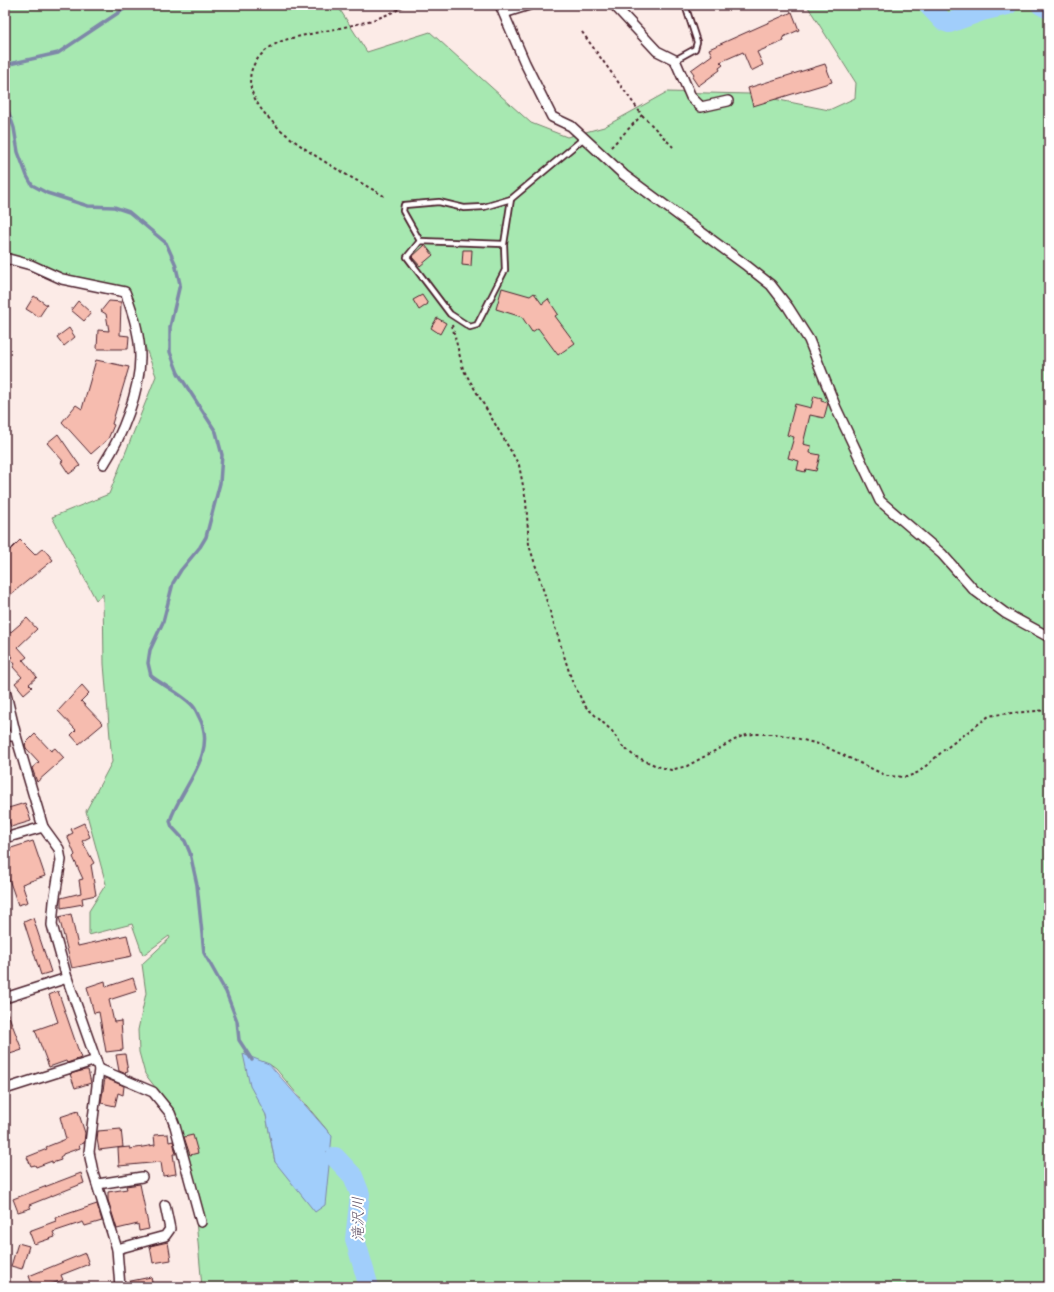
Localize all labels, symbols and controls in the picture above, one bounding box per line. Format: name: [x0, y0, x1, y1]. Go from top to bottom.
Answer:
water label: 滝沢川: [349, 1196, 371, 1242]

